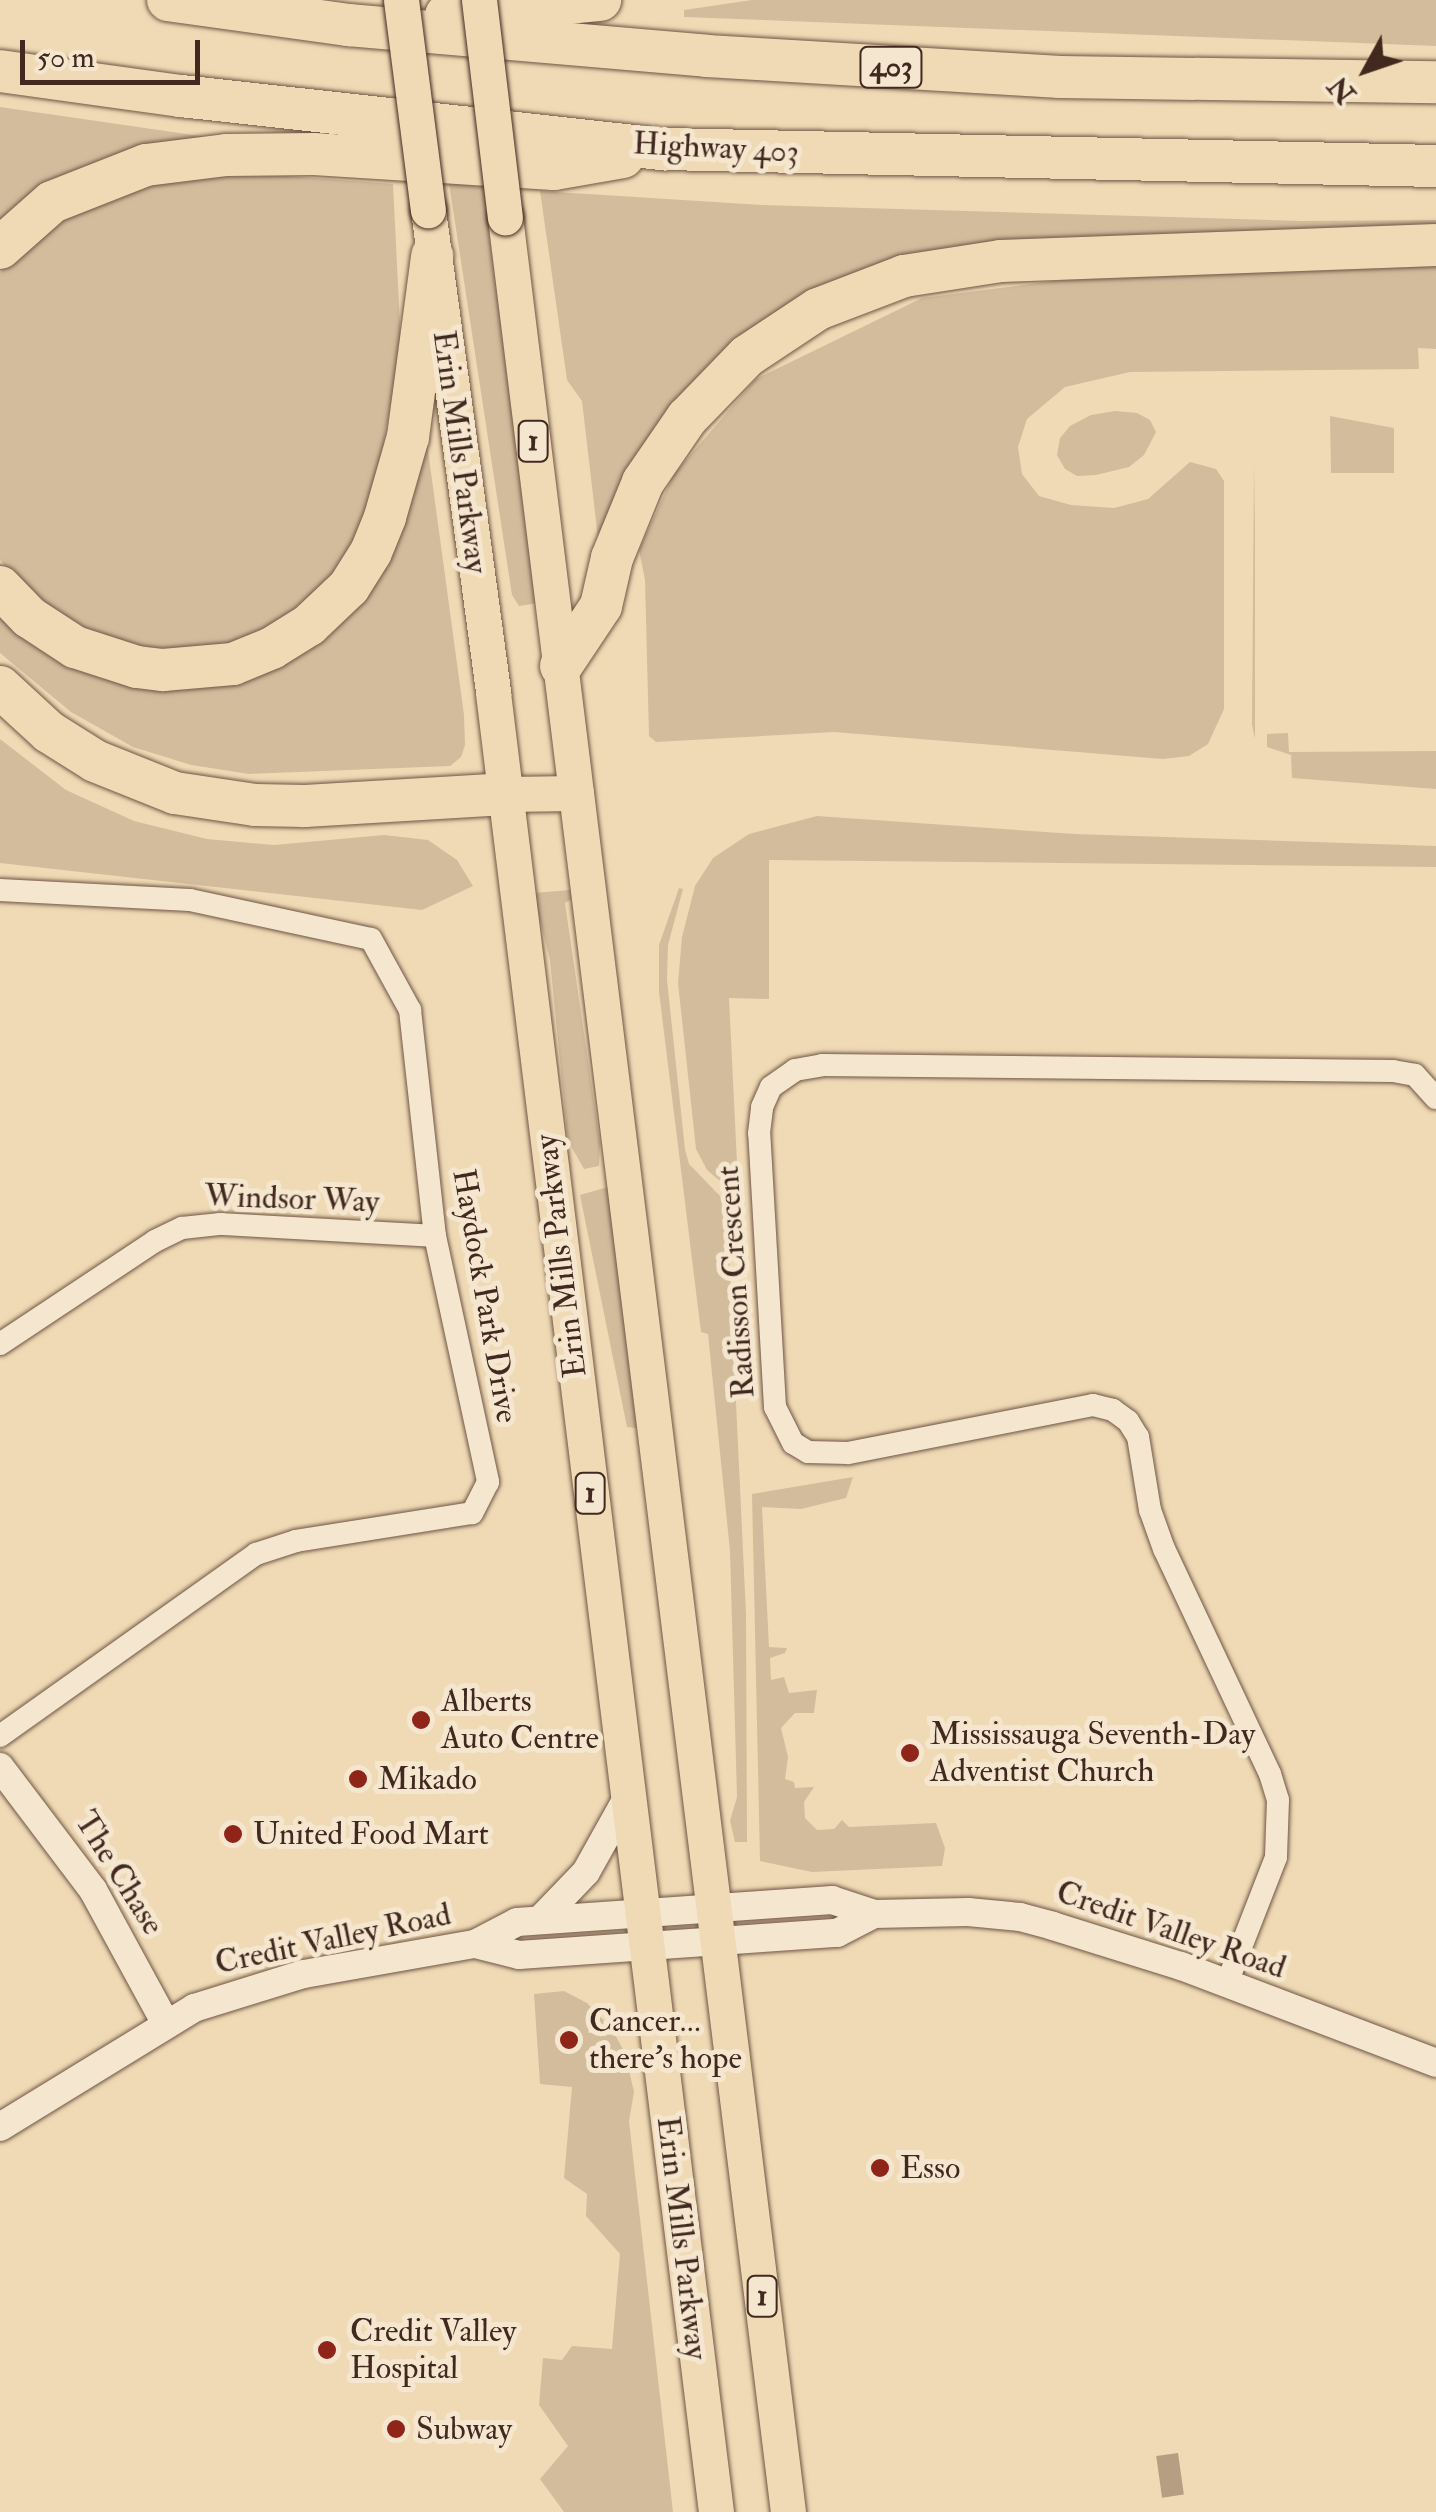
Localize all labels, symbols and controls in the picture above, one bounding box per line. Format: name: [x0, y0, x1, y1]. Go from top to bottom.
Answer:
scale bar: [25, 20, 205, 82]
north arrow: [1316, 20, 1416, 120]
text: 50 m: [37, 39, 95, 76]
road number: 403: [858, 42, 924, 92]
text: N: [1321, 69, 1364, 110]
street label: Highway 403: [632, 124, 800, 172]
street label: Erin Mills Parkway: [424, 328, 496, 576]
road number: 1: [516, 416, 550, 466]
street label: Erin Mills Parkway: [527, 1132, 595, 1380]
street label: Radisson Crescent: [709, 1164, 763, 1400]
street label: Haydock Park Drive: [444, 1166, 526, 1426]
street label: Windsor Way: [204, 1177, 380, 1221]
road number: 1: [572, 1468, 608, 1518]
place label: Alberts Auto Centre: [441, 1683, 599, 1758]
marker: Alberts Auto Centre: [410, 1709, 432, 1731]
place label: Mississauga Seventh-Day Adventist Church: [930, 1716, 1255, 1791]
marker: Mississauga Seventh-Day Adventist Church: [899, 1742, 921, 1764]
place label: Mikado: [378, 1760, 477, 1798]
marker: Mikado: [347, 1768, 369, 1790]
street label: The Chase: [66, 1804, 172, 1942]
place label: United Food Mart: [253, 1815, 489, 1853]
marker: United Food Mart: [222, 1823, 244, 1845]
street label: Credit Valley Road: [1051, 1873, 1291, 1987]
street label: Credit Valley Road: [212, 1895, 454, 1983]
place label: Cancer… there’s hope: [589, 2003, 742, 2078]
marker: Cancer… there’s hope: [558, 2029, 580, 2051]
street label: Erin Mills Parkway: [648, 2114, 716, 2362]
place label: Esso: [900, 2149, 960, 2187]
marker: Esso: [869, 2157, 891, 2179]
road number: 1: [744, 2271, 780, 2321]
place label: Credit Valley Hospital: [350, 2313, 516, 2388]
marker: Credit Valley Hospital: [314, 2337, 340, 2363]
place label: Subway: [416, 2410, 512, 2448]
marker: Subway: [385, 2418, 407, 2440]

